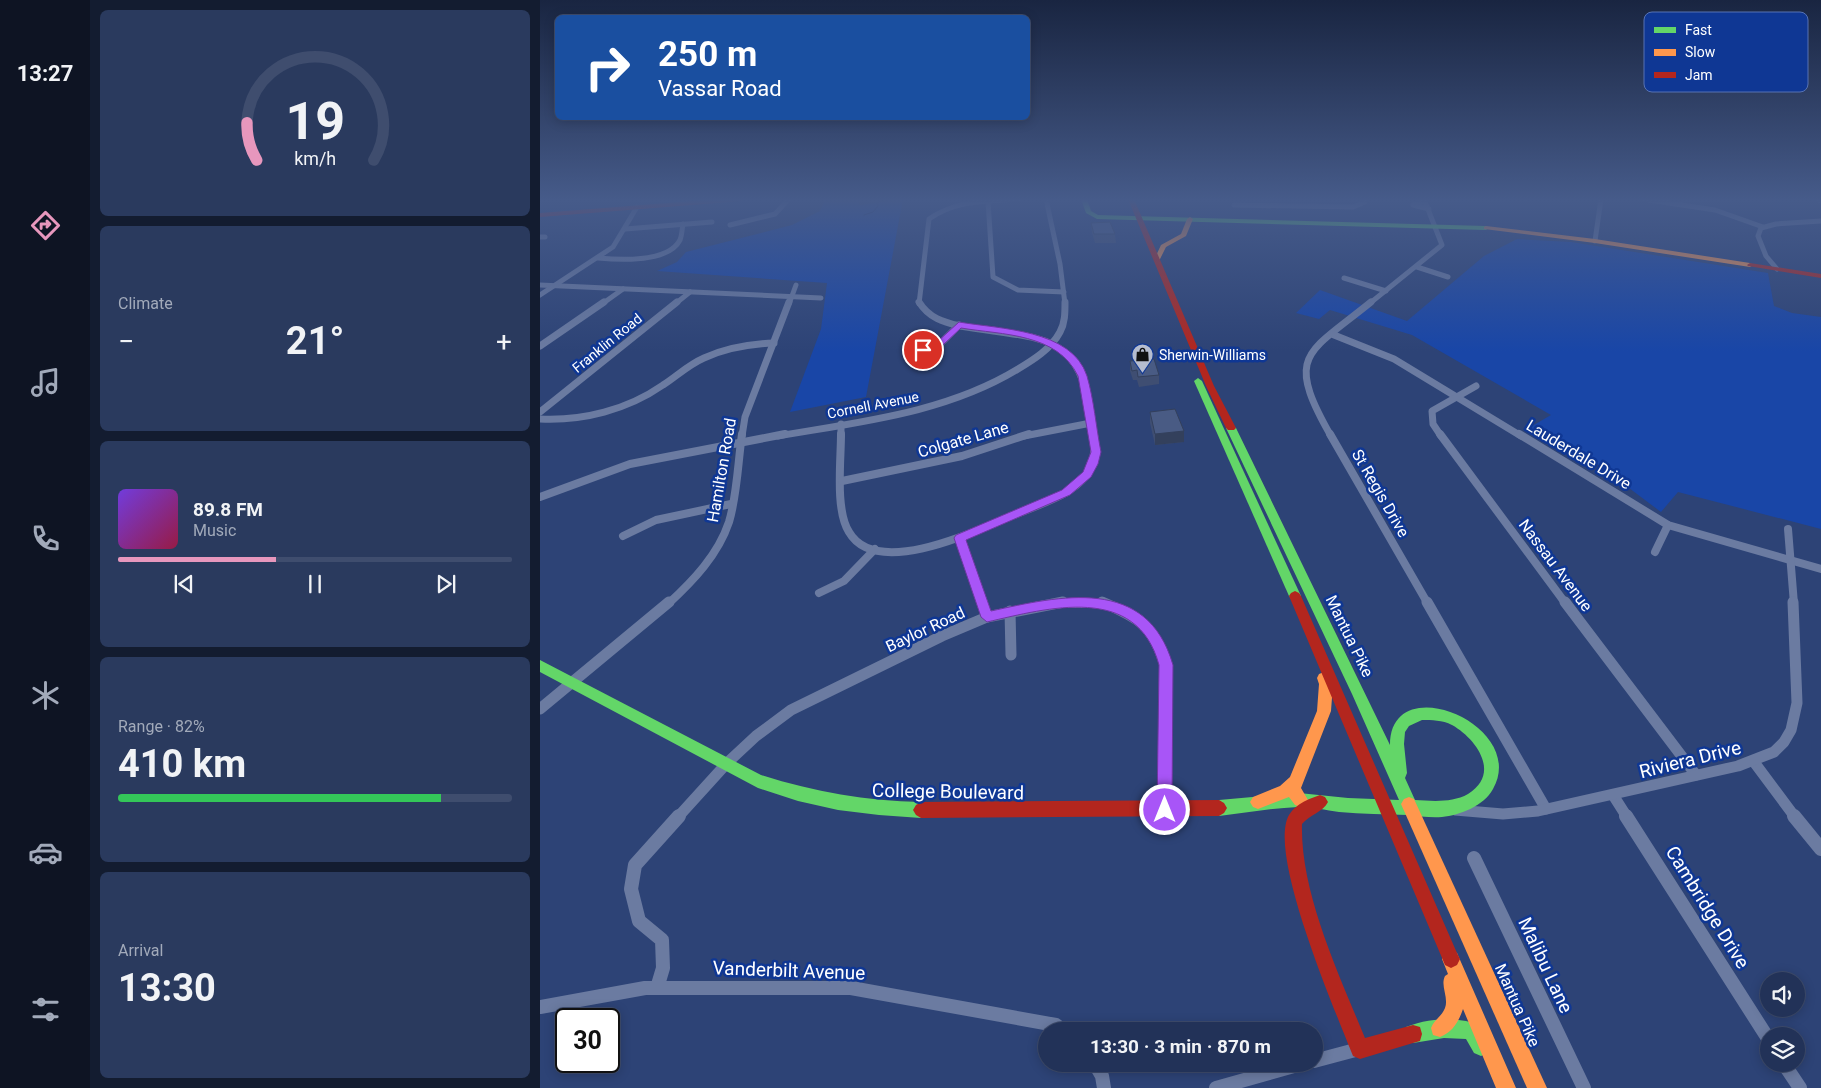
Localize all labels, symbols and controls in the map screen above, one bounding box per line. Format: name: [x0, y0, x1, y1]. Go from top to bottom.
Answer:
legend: [1644, 12, 1808, 92]
text: Fast: [1685, 22, 1712, 38]
text: 250 m: [658, 34, 757, 75]
icon: right: [575, 35, 640, 100]
text: Slow: [1685, 44, 1716, 60]
text: 13:27: [17, 61, 73, 86]
text: Jam: [1685, 67, 1713, 83]
text: Vassar Road: [658, 76, 782, 101]
text: 19: [285, 91, 345, 152]
text: km/h: [294, 148, 336, 169]
icon: directions: [28, 208, 63, 243]
text: Climate: [118, 294, 173, 313]
street label: Franklin Road: [569, 310, 645, 376]
text: 21°: [286, 319, 344, 363]
text: −: [118, 325, 134, 358]
text: +: [496, 325, 512, 358]
pin: [902, 329, 944, 371]
icon: arrive: [909, 336, 937, 364]
shop icon: Sherwin-Williams: [1131, 343, 1155, 374]
place label: Sherwin-Williams: [1159, 347, 1266, 363]
icon: music: [28, 365, 63, 400]
street label: Cornell Avenue: [826, 388, 920, 422]
street label: Hamilton Road: [703, 416, 740, 524]
street label: Lauderdale Drive: [1523, 416, 1635, 493]
street label: Colgate Lane: [916, 417, 1011, 461]
street label: St Regis Drive: [1348, 446, 1413, 540]
text: 89.8 FM: [193, 498, 263, 521]
street label: Nassau Avenue: [1515, 515, 1596, 615]
icon: phone: [28, 521, 63, 556]
text: Music: [193, 521, 236, 540]
icon: previous: [170, 570, 198, 598]
icon: pause: [301, 570, 329, 598]
icon: next: [432, 570, 460, 598]
street label: Mantua Pike: [1322, 592, 1378, 680]
street label: Baylor Road: [883, 603, 968, 656]
icon: climate: [28, 678, 63, 713]
text: Range · 82%: [118, 717, 205, 736]
street label: Riviera Drive: [1637, 736, 1743, 783]
text: 410 km: [118, 742, 246, 786]
street label: College Boulevard: [872, 779, 1024, 804]
position arrow: [1138, 783, 1190, 835]
icon: car: [28, 835, 63, 870]
street label: Cambridge Drive: [1661, 842, 1754, 973]
street label: Malibu Lane: [1513, 914, 1578, 1017]
text: Arrival: [118, 941, 163, 960]
street label: Vanderbilt Avenue: [712, 956, 866, 985]
street label: Mantua Pike: [1491, 961, 1544, 1050]
text: 13:30: [118, 966, 216, 1010]
map controls: [1760, 972, 1805, 1072]
button: sound: [1760, 972, 1805, 1017]
icon: filters: [28, 992, 63, 1027]
speed limit sign: 30: [555, 1008, 620, 1073]
button: layers: [1760, 1027, 1805, 1072]
text: 13:30 · 3 min · 870 m: [1090, 1035, 1271, 1058]

